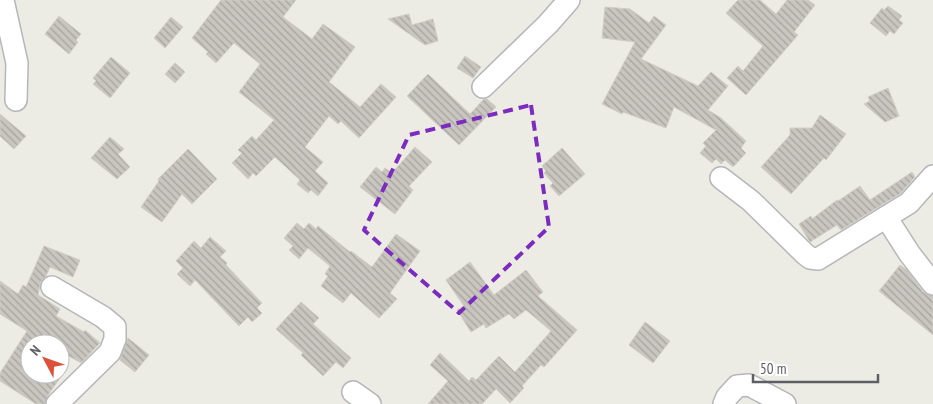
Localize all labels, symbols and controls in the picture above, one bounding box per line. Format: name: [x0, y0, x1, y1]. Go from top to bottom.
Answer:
north arrow: [20, 334, 70, 384]
text: N: [26, 342, 44, 359]
scale bar: [753, 352, 878, 384]
text: 50 m: [760, 359, 786, 378]

